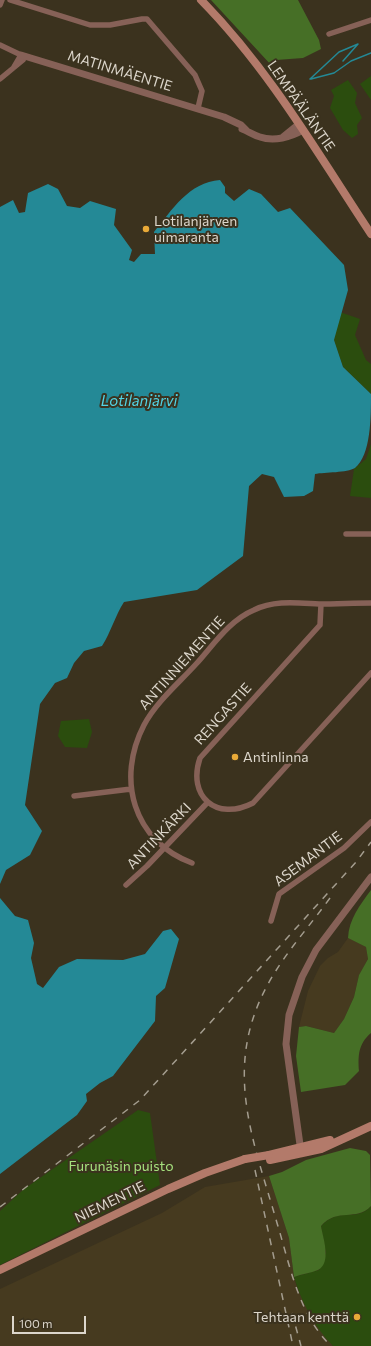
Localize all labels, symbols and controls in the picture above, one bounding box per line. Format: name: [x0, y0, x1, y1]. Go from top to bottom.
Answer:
street label: MATINMÄENTIE: [66, 47, 174, 95]
street label: LEMPÄÄLÄNTIE: [264, 58, 338, 154]
place label: Lotilanjärven uimaranta: [154, 213, 237, 246]
marker: Lotilanjärven uimaranta: [141, 224, 151, 234]
water label: Lotilanjärvi: [101, 392, 177, 410]
street label: ANTINNIEMENTIE: [136, 613, 228, 713]
street label: RENGASTIE: [191, 680, 255, 748]
place label: Antinlinna: [243, 749, 309, 765]
marker: Antinlinna: [230, 752, 240, 762]
street label: ANTINKÄRKI: [123, 799, 195, 873]
street label: ASEMANTIE: [271, 828, 345, 890]
park label: Furunäsin puisto: [68, 1158, 174, 1174]
street label: NIEMENTIE: [72, 1178, 148, 1226]
scale bar: [14, 1308, 88, 1334]
place label: Tehtaan kenttä: [253, 1309, 349, 1325]
marker: Tehtaan kenttä: [352, 1312, 362, 1322]
text: 100 m: [19, 1316, 53, 1330]

